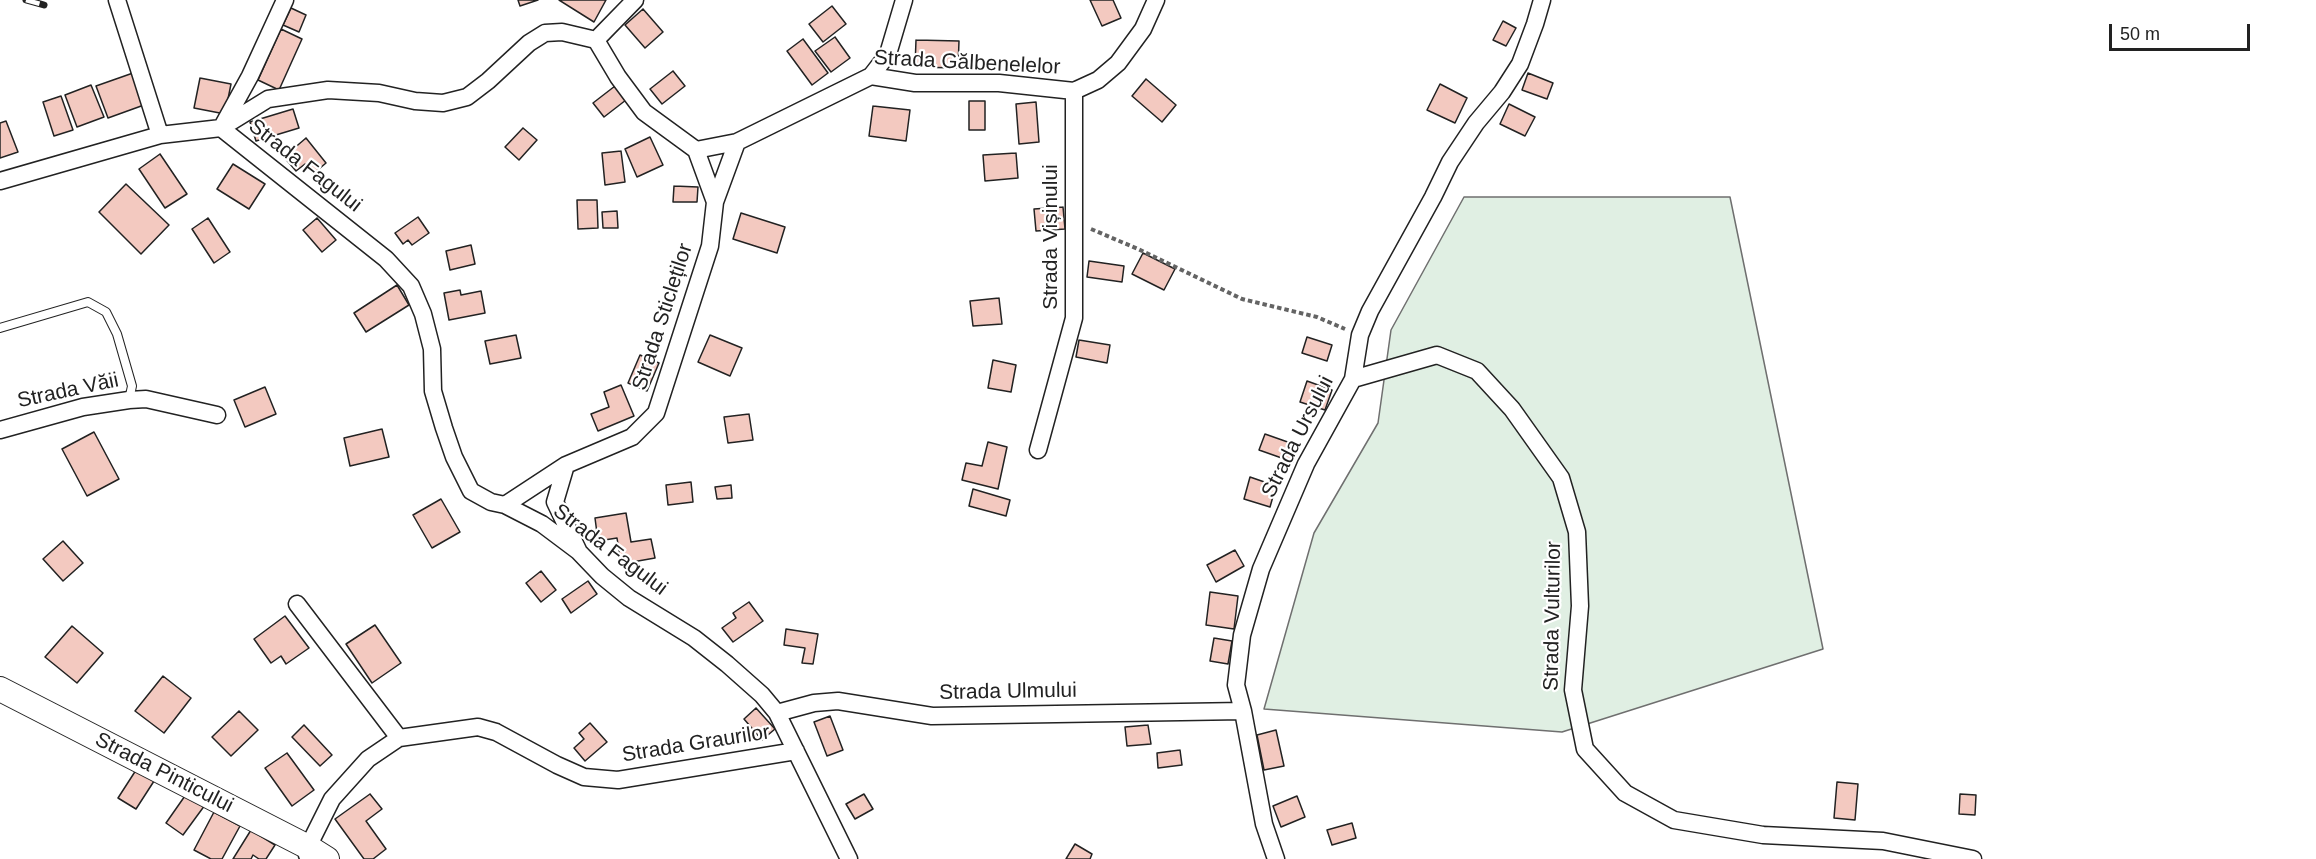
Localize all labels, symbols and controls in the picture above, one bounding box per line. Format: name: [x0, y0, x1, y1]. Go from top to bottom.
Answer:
scale bar: [2112, 12, 2253, 50]
text: 50 m: [2120, 24, 2160, 44]
street label: Strada Gălbenelelor: [873, 46, 1061, 80]
street label: Strada Fagului: [243, 114, 367, 218]
street label: Strada Vișinului: [1038, 164, 1064, 310]
street label: Strada Sticleților: [627, 240, 699, 394]
street label: Strada Văii: [15, 368, 121, 414]
street label: Strada Ursului: [1257, 372, 1339, 502]
street label: Strada Fagului: [548, 499, 672, 601]
street label: Strada Vulturilor: [1539, 541, 1567, 691]
street label: Strada Ulmului: [939, 678, 1077, 706]
street label: Strada Graurilor: [620, 720, 772, 768]
street label: Strada Pinticului: [91, 727, 237, 819]

